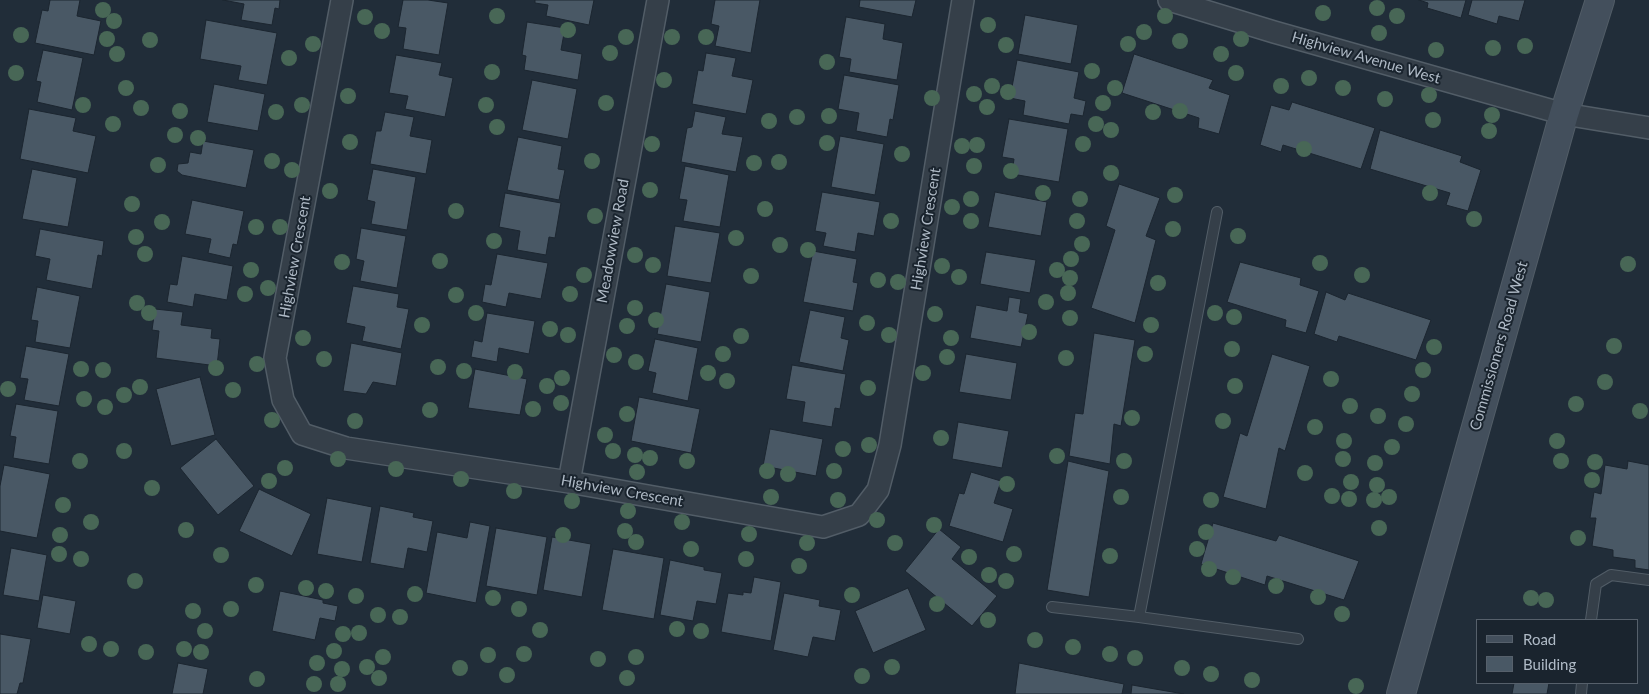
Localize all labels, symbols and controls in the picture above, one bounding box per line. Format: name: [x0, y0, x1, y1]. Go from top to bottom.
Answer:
street label: Highview Avenue West: [1290, 28, 1442, 88]
street label: Highview Crescent: [907, 166, 945, 292]
street label: Meadowview Road: [593, 178, 633, 304]
street label: Highview Crescent: [275, 194, 315, 320]
street label: Commissioners Road West: [1466, 259, 1532, 433]
street label: Highview Crescent: [559, 471, 685, 511]
legend: [1476, 619, 1639, 684]
text: Road: [1523, 630, 1556, 648]
text: Building: [1523, 655, 1576, 673]

